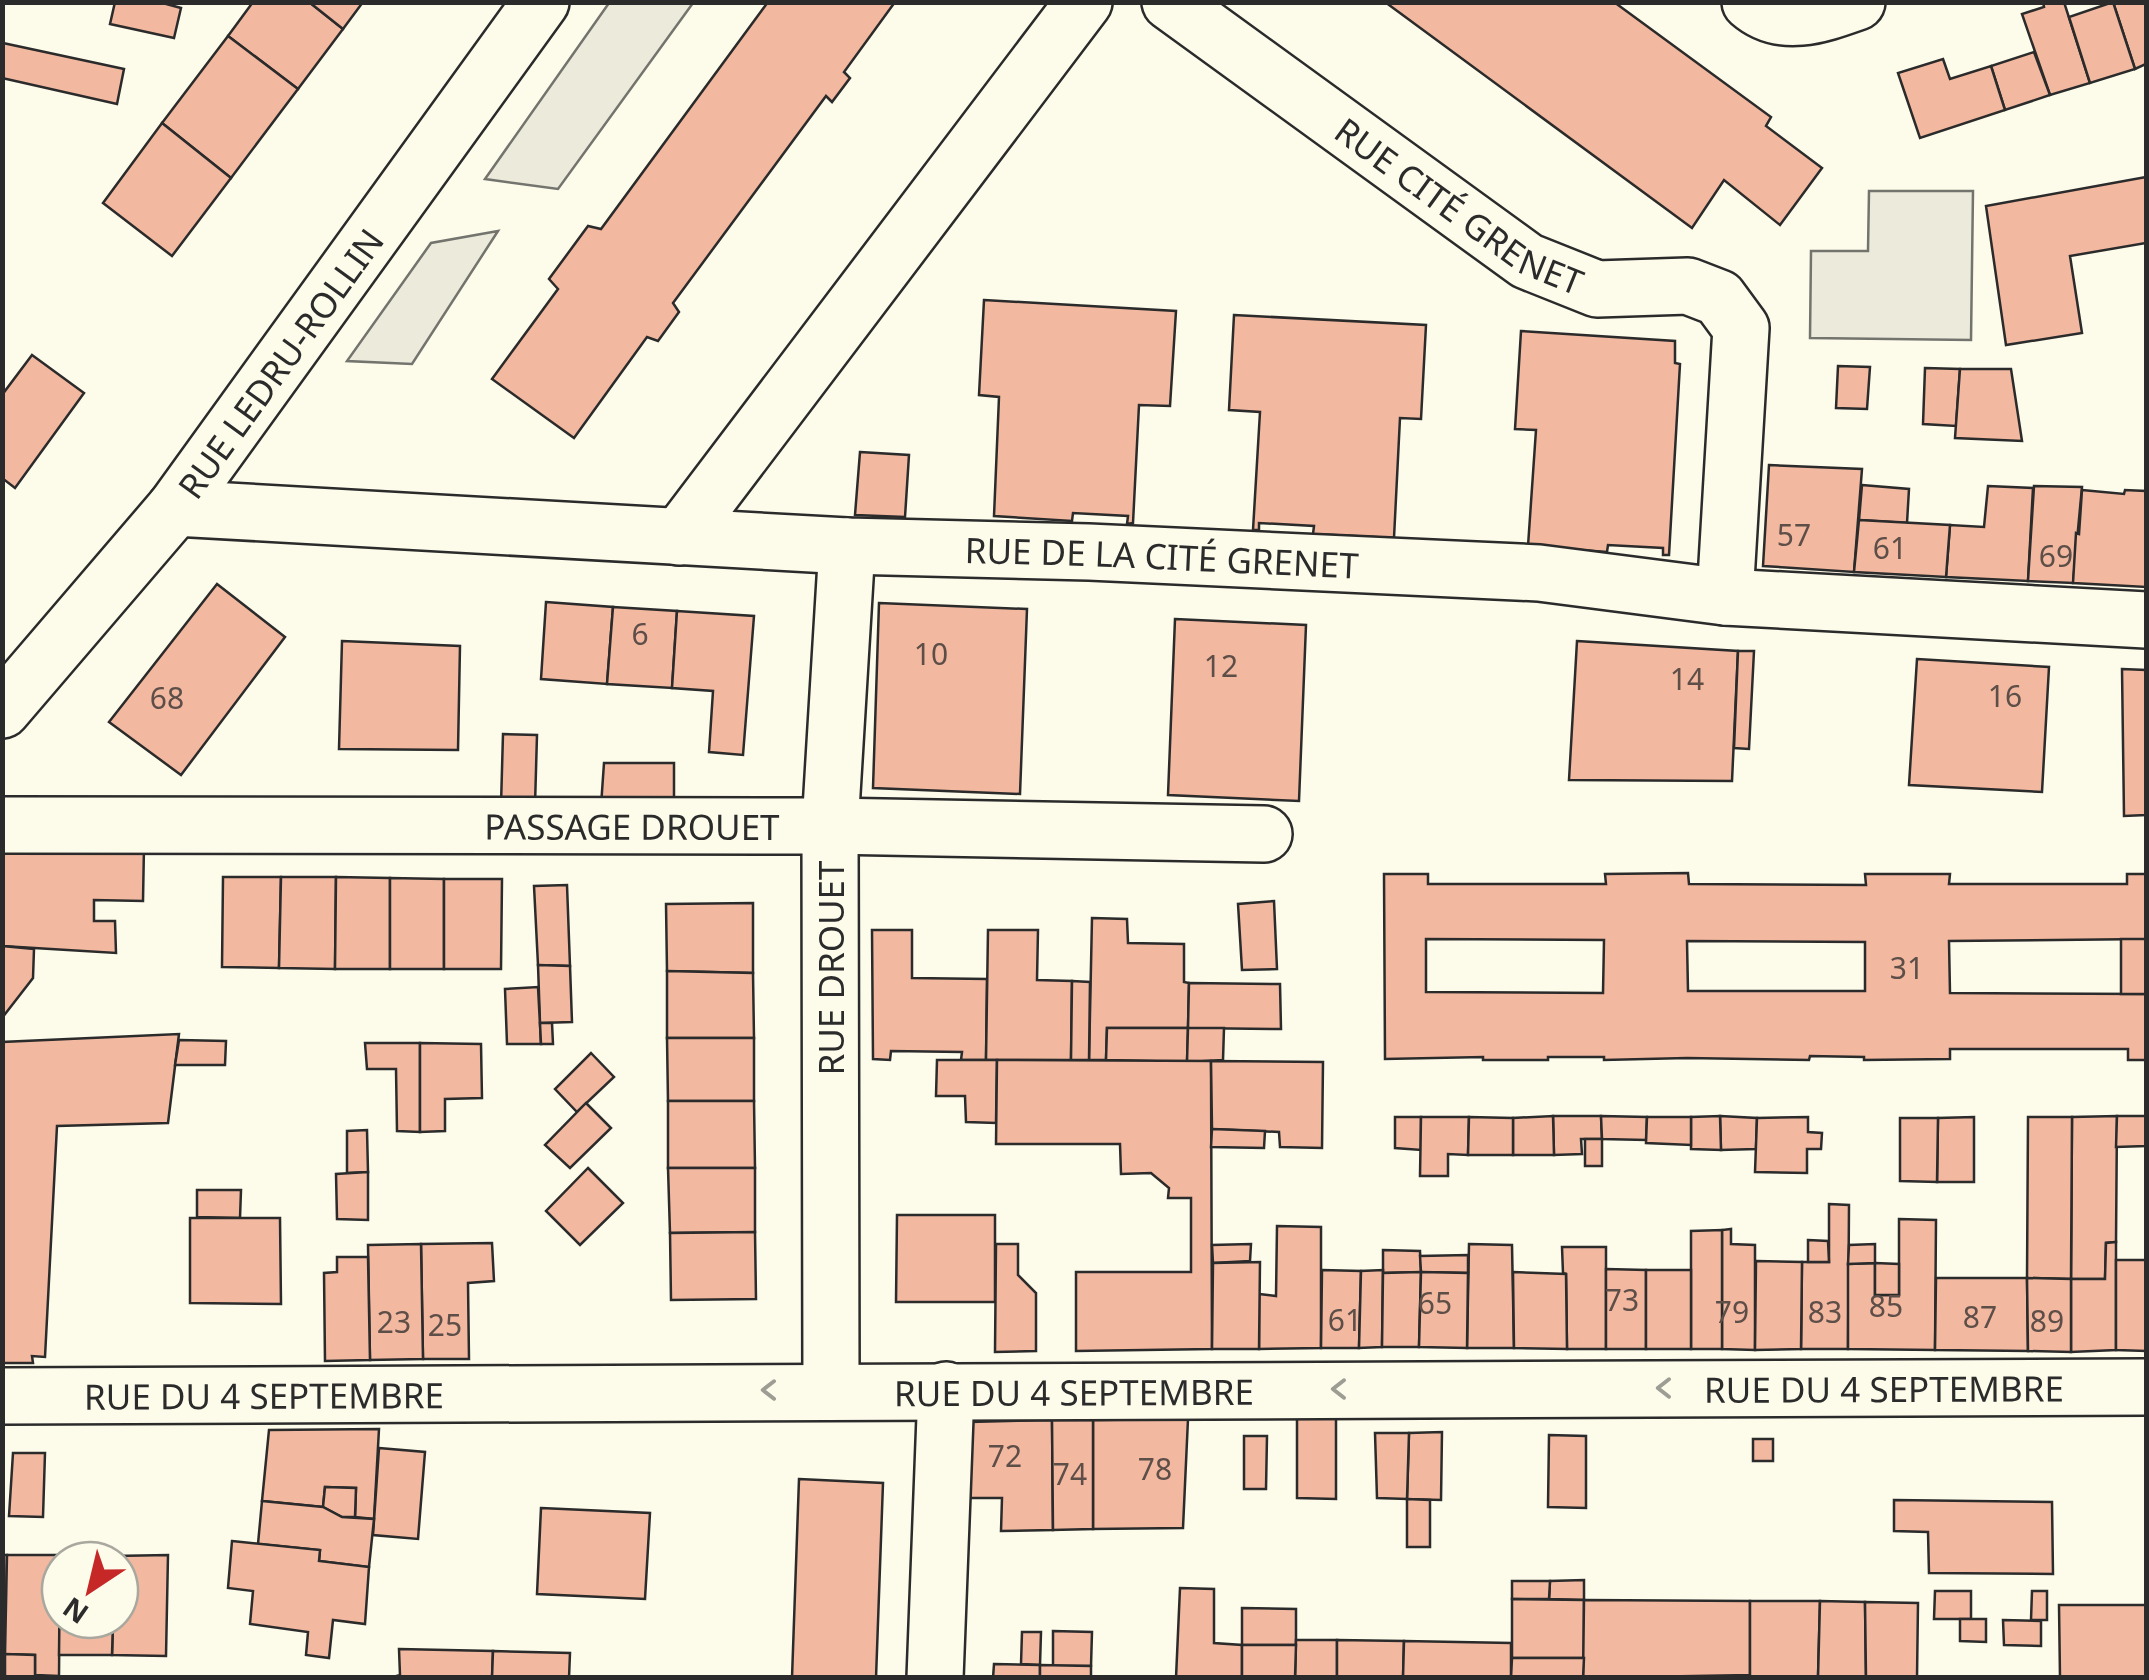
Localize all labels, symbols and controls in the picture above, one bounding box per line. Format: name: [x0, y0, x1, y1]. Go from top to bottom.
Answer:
street label: RUE CITÉ GRENET: [1326, 106, 1591, 305]
street label: RUE LEDRU-ROLLIN: [166, 219, 393, 507]
house number: 57: [1777, 514, 1811, 555]
street label: RUE DE LA CITÉ GRENET: [964, 525, 1360, 588]
house number: 61: [1873, 527, 1907, 568]
house number: 69: [2039, 535, 2073, 576]
house number: 6: [631, 613, 649, 654]
house number: 10: [914, 633, 948, 674]
house number: 12: [1204, 645, 1238, 686]
house number: 14: [1670, 658, 1704, 699]
house number: 16: [1988, 675, 2022, 716]
house number: 68: [150, 677, 184, 718]
street label: PASSAGE DROUET: [484, 802, 780, 849]
street label: RUE DROUET: [807, 860, 854, 1076]
house number: 31: [1890, 947, 1924, 988]
house number: 73: [1605, 1279, 1639, 1320]
house number: 65: [1418, 1282, 1452, 1323]
house number: 85: [1869, 1285, 1903, 1326]
house number: 79: [1715, 1291, 1749, 1332]
house number: 83: [1808, 1291, 1842, 1332]
house number: 87: [1963, 1296, 1997, 1337]
house number: 61: [1328, 1299, 1362, 1340]
house number: 89: [2030, 1300, 2064, 1341]
house number: 23: [377, 1301, 411, 1342]
house number: 25: [428, 1304, 462, 1345]
street label: RUE DU 4 SEPTEMBRE: [1704, 1364, 2064, 1412]
street label: RUE DU 4 SEPTEMBRE: [894, 1367, 1254, 1416]
street label: RUE DU 4 SEPTEMBRE: [84, 1371, 444, 1419]
one-way arrow: [1656, 1377, 1672, 1399]
one-way arrow: [1331, 1378, 1346, 1400]
one-way arrow: [761, 1379, 776, 1401]
house number: 72: [988, 1435, 1022, 1476]
house number: 78: [1138, 1448, 1172, 1489]
house number: 74: [1053, 1453, 1087, 1494]
north arrow: [40, 1540, 140, 1640]
text: N: [55, 1589, 95, 1633]

